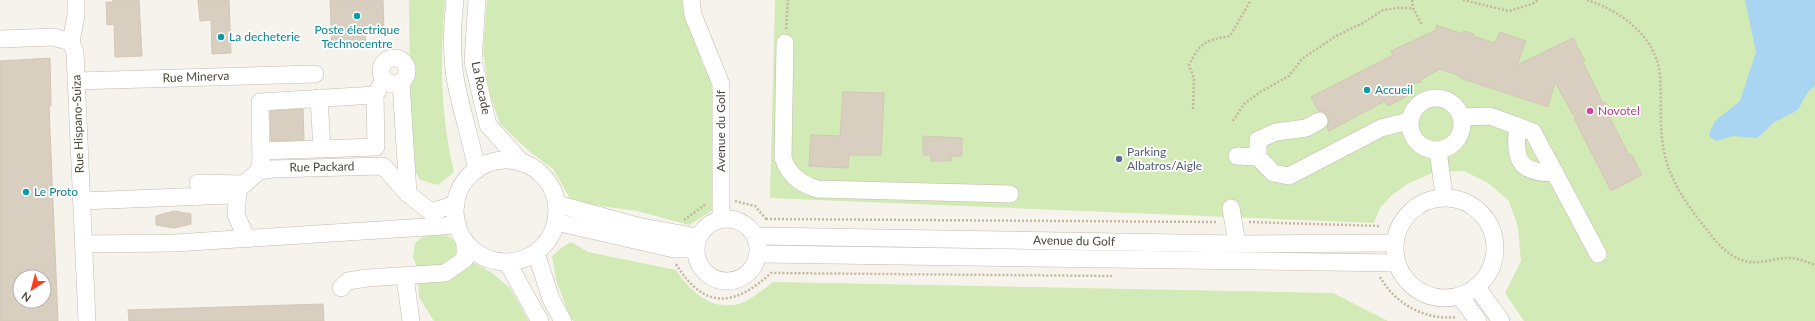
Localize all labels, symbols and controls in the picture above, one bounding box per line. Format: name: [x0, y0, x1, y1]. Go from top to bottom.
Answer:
marker: Poste électrique Technocentre: [352, 11, 362, 21]
place label: Poste électrique Technocentre: [314, 22, 400, 51]
place label: La decheterie: [229, 29, 300, 44]
marker: La decheterie: [216, 32, 226, 42]
street label: La Rocade: [469, 60, 494, 116]
street label: Rue Minerva: [162, 68, 230, 85]
street label: Rue Hispano-Suiza: [68, 74, 87, 174]
place label: Accueil: [1375, 82, 1413, 97]
marker: Accueil: [1362, 85, 1372, 95]
street label: Avenue du Golf: [713, 89, 728, 172]
place label: Novotel: [1598, 103, 1640, 118]
marker: Novotel: [1585, 106, 1595, 116]
place label: Parking Albatros/Aigle: [1127, 144, 1202, 173]
marker: Parking Albatros/Aigle: [1114, 154, 1124, 164]
street label: Rue Packard: [289, 158, 355, 175]
place label: Le Proto: [34, 184, 78, 199]
marker: Le Proto: [21, 187, 31, 197]
street label: Avenue du Golf: [1033, 232, 1116, 249]
north arrow: [12, 269, 52, 309]
text: N: [19, 290, 33, 305]

